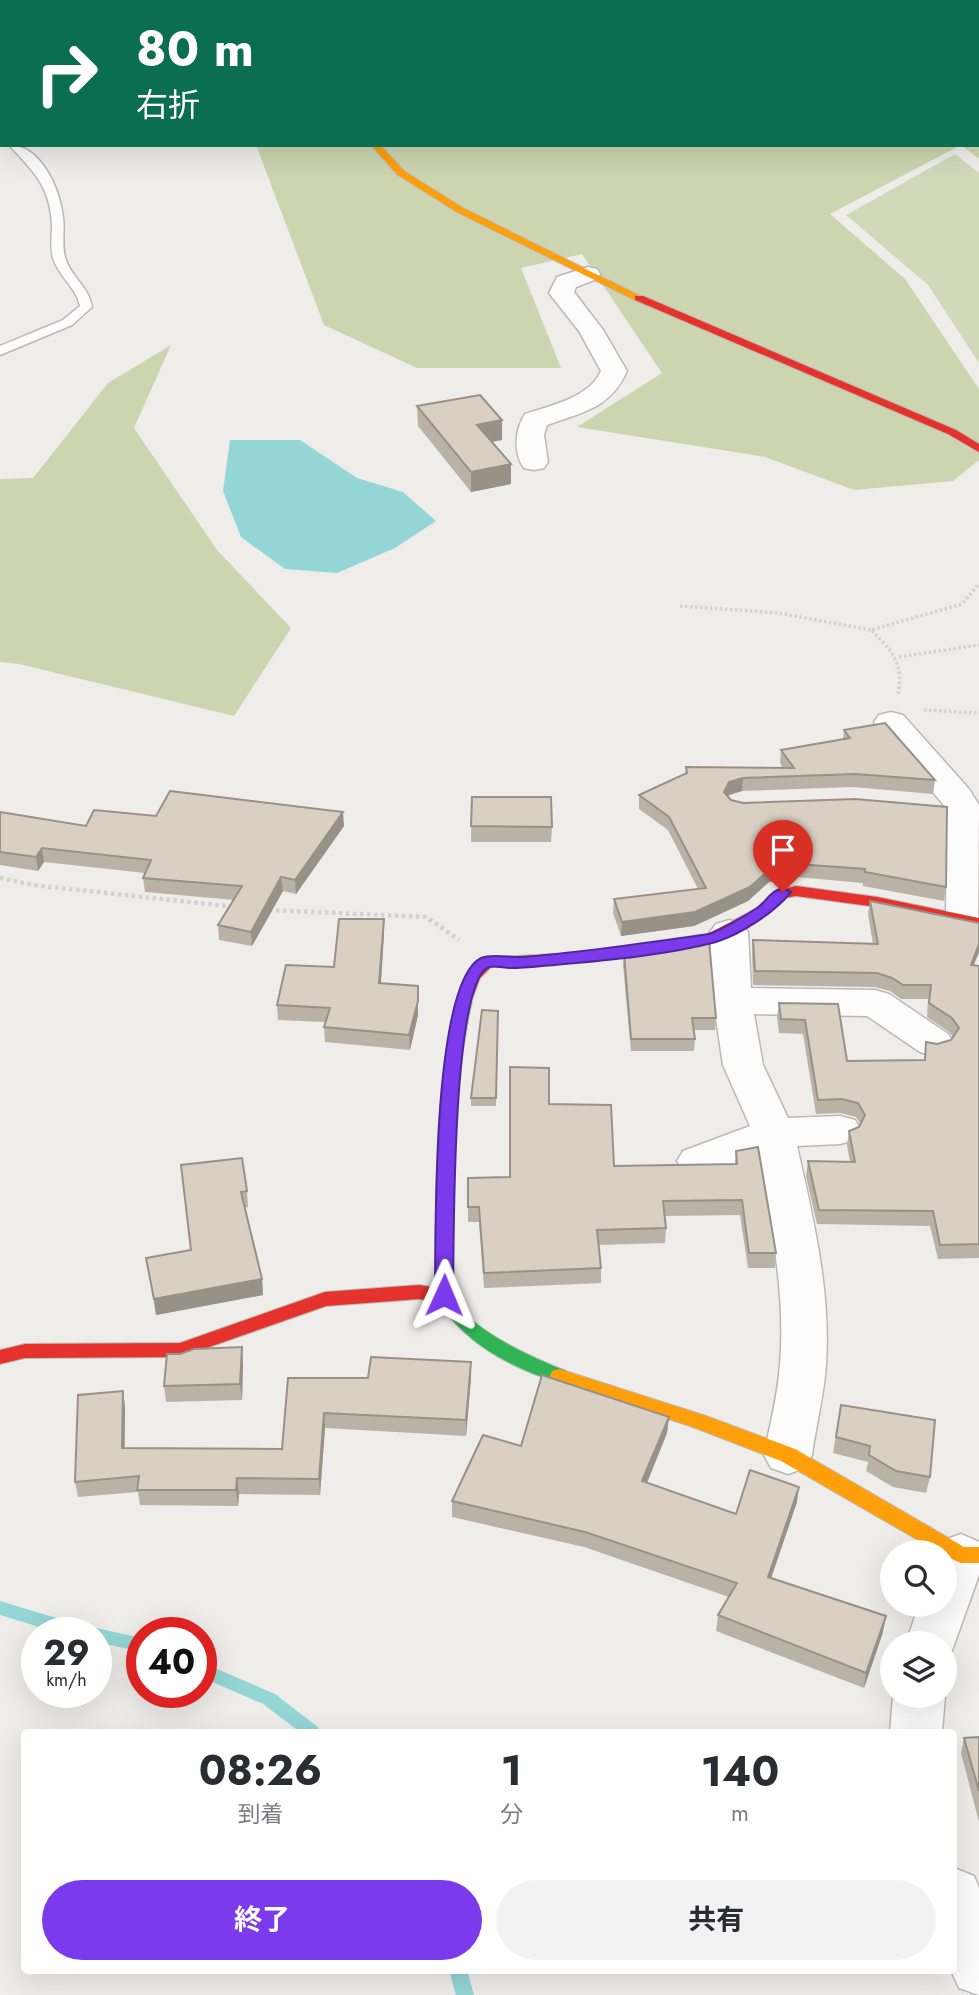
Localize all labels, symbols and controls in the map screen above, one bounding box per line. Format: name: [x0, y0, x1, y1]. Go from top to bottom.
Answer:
text: 80 m: [136, 14, 254, 84]
icon: right: [21, 28, 112, 119]
text: 右折: [136, 82, 200, 128]
pin: [753, 820, 813, 892]
icon: arrive: [764, 831, 802, 869]
position arrow: [407, 1258, 481, 1332]
map controls: [880, 1540, 957, 1708]
button: search: [880, 1540, 957, 1617]
speed limit sign: 40: [126, 1617, 217, 1708]
text: 29: [43, 1628, 90, 1678]
button: layers: [880, 1631, 957, 1708]
text: km/h: [46, 1667, 87, 1693]
text: 08:26: [199, 1740, 322, 1801]
text: 1: [501, 1740, 522, 1801]
text: 140: [701, 1741, 779, 1802]
text: m: [731, 1796, 749, 1830]
text: 到着: [237, 1797, 283, 1831]
text: 分: [500, 1797, 523, 1831]
button: 終了: [42, 1880, 482, 1960]
button: 共有: [496, 1880, 936, 1960]

